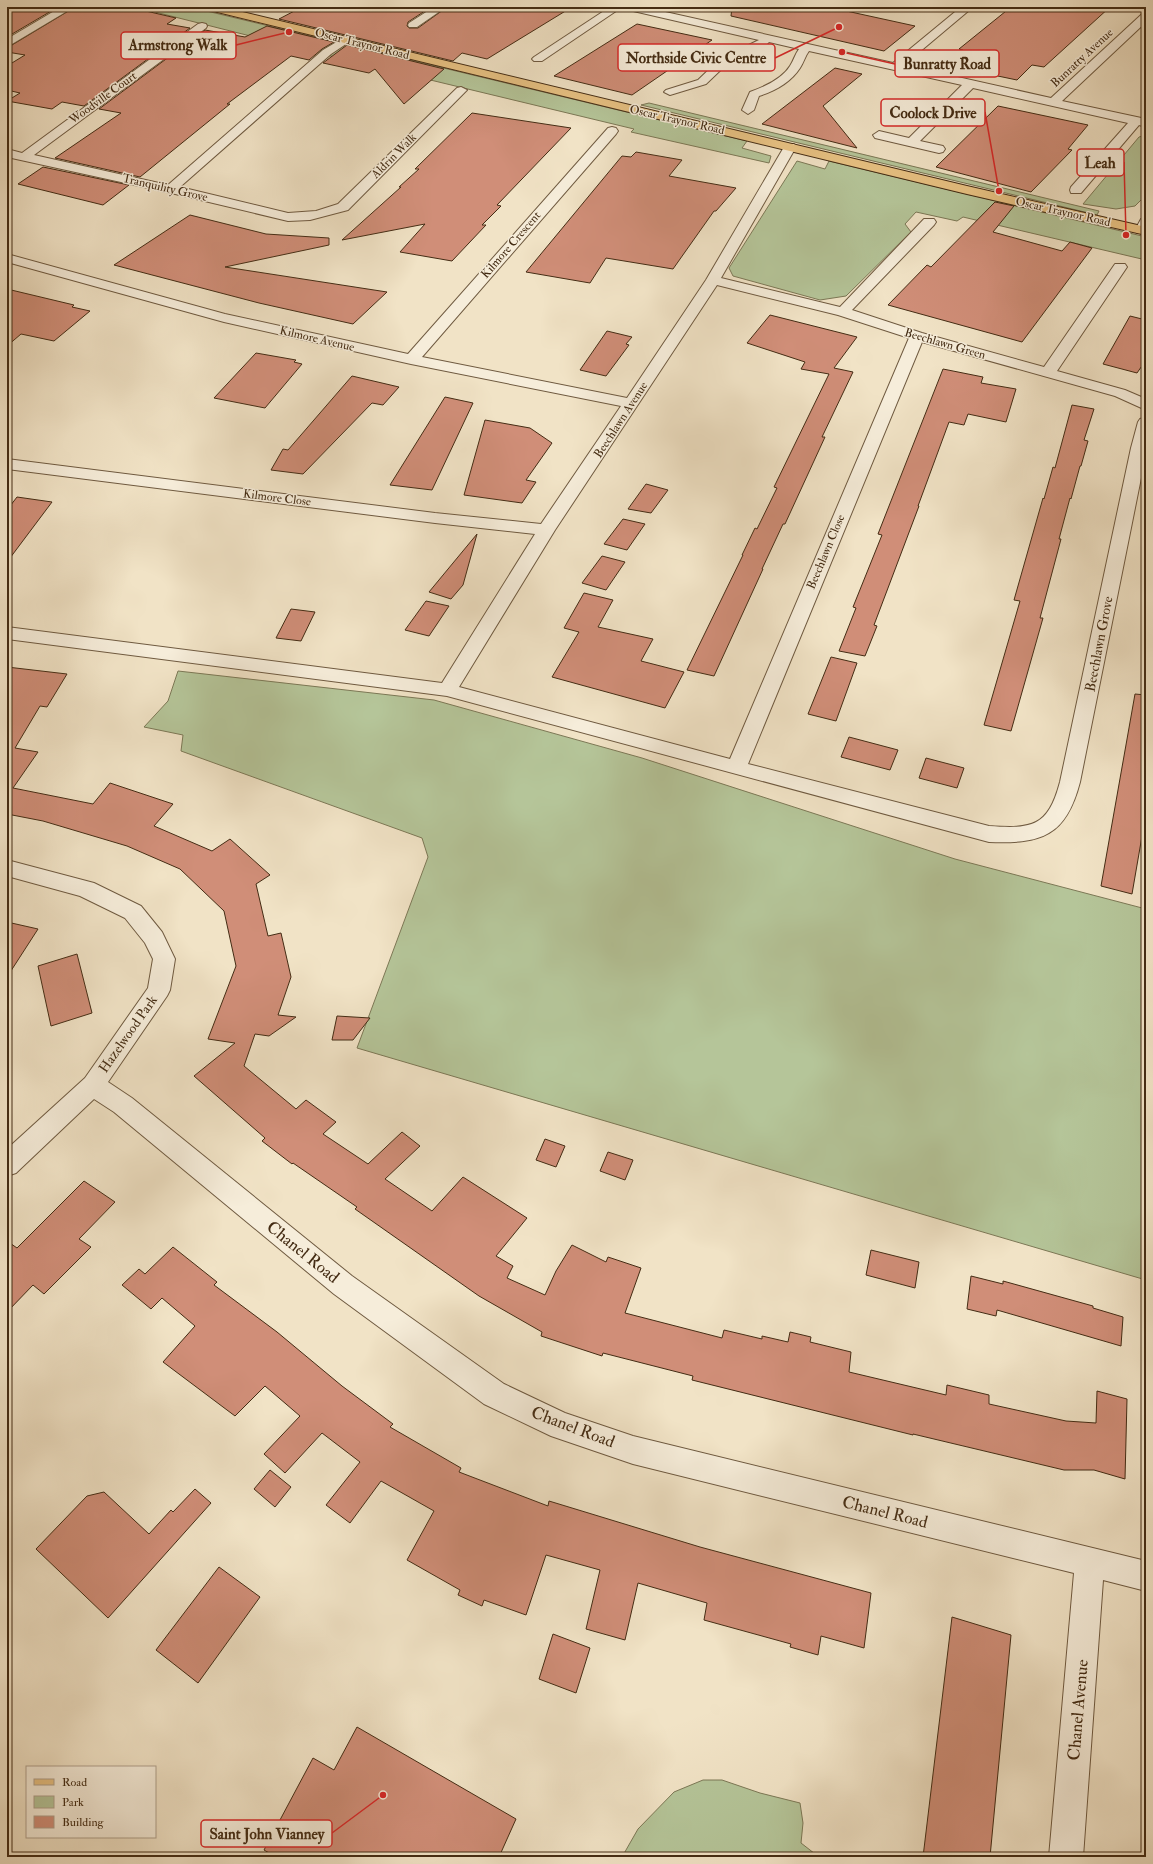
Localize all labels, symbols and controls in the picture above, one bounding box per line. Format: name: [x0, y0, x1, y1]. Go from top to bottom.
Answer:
street label: Oscar Traynor Road: [313, 25, 411, 63]
street label: Bunratty Avenue: [1048, 25, 1116, 91]
callout: Armstrong Walk: [121, 32, 236, 59]
text: Armstrong Walk: [128, 36, 228, 56]
callout: Northside Civic Centre: [618, 44, 775, 71]
text: Northside Civic Centre: [625, 49, 767, 68]
callout: Bunratty Road: [895, 50, 999, 77]
text: Bunratty Road: [903, 55, 992, 75]
street label: Woodville Court: [66, 68, 140, 128]
callout: Coolock Drive: [881, 99, 985, 126]
street label: Oscar Traynor Road: [628, 102, 726, 138]
text: Coolock Drive: [889, 104, 977, 123]
street label: Aldrin Walk: [368, 130, 420, 182]
callout: Leah: [1077, 149, 1124, 176]
text: Leah: [1084, 154, 1116, 173]
street label: Tranquility Grove: [121, 171, 209, 205]
street label: Oscar Traynor Road: [1014, 194, 1112, 230]
street label: Kilmore Crescent: [478, 208, 544, 282]
street label: Kilmore Avenue: [278, 323, 356, 355]
street label: Beechlawn Green: [903, 325, 987, 363]
street label: Beechlawn Avenue: [591, 379, 651, 461]
street label: Kilmore Close: [242, 486, 312, 510]
street label: Beechlawn Close: [804, 512, 848, 592]
street label: Beechlawn Grove: [1081, 595, 1117, 693]
street label: Hazelwood Park: [95, 992, 161, 1076]
street label: Chanel Road: [262, 1216, 344, 1288]
street label: Chanel Road: [528, 1401, 618, 1453]
street label: Chanel Road: [840, 1491, 931, 1533]
street label: Chanel Avenue: [1063, 1659, 1093, 1761]
legend: [26, 1766, 156, 1838]
text: Road: [62, 1775, 87, 1790]
text: Park: [62, 1795, 84, 1810]
text: Building: [62, 1815, 105, 1830]
callout: Saint John Vianney: [201, 1820, 332, 1847]
text: Saint John Vianney: [210, 1825, 326, 1845]

